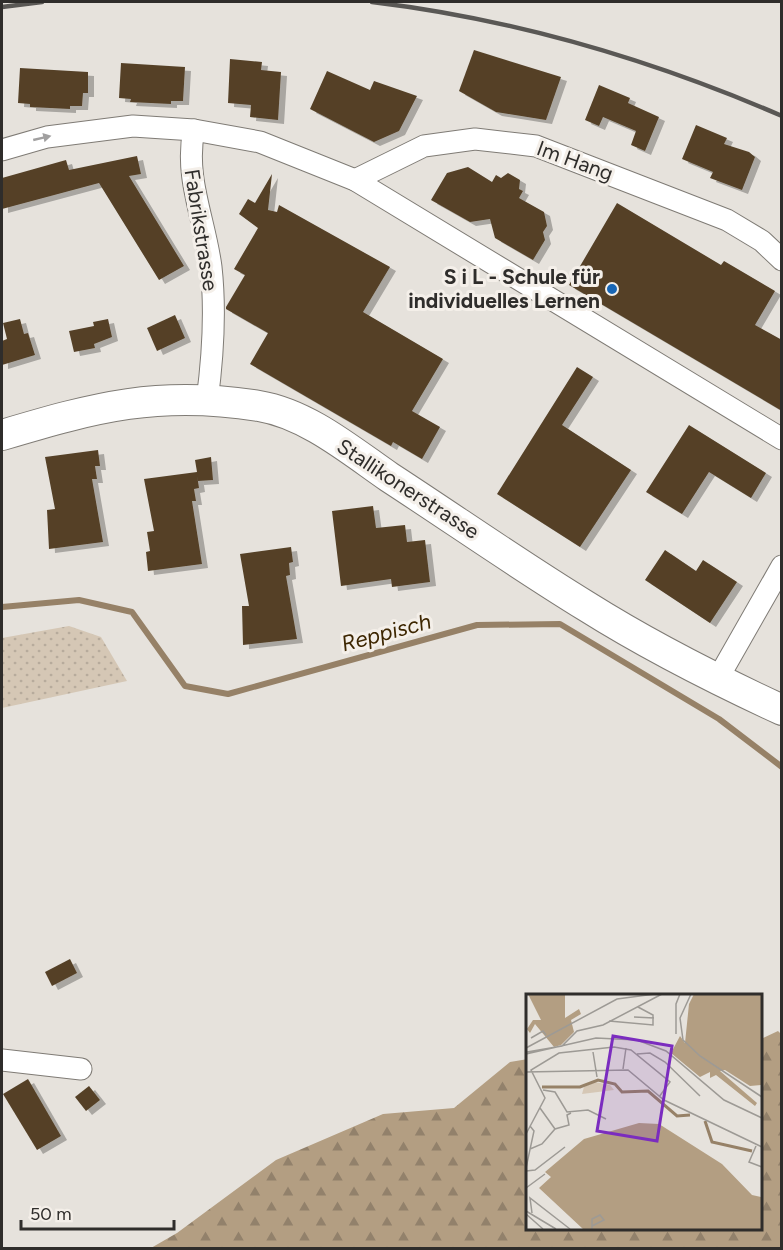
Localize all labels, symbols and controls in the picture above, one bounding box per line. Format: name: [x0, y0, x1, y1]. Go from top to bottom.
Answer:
one-way arrow: [33, 133, 52, 143]
street label: Im Hang: [534, 135, 617, 186]
street label: Fabrikstrasse: [180, 167, 223, 293]
place label: S i L - Schule für individuelles Lernen: [408, 264, 600, 313]
marker: S i L - Schule für individuelles Lernen: [605, 282, 619, 296]
street label: Stallikonerstrasse: [332, 433, 484, 544]
water label: Reppisch: [338, 608, 434, 657]
inset map: [526, 994, 762, 1229]
scale bar: [21, 1193, 174, 1231]
text: 50 m: [30, 1203, 72, 1225]

